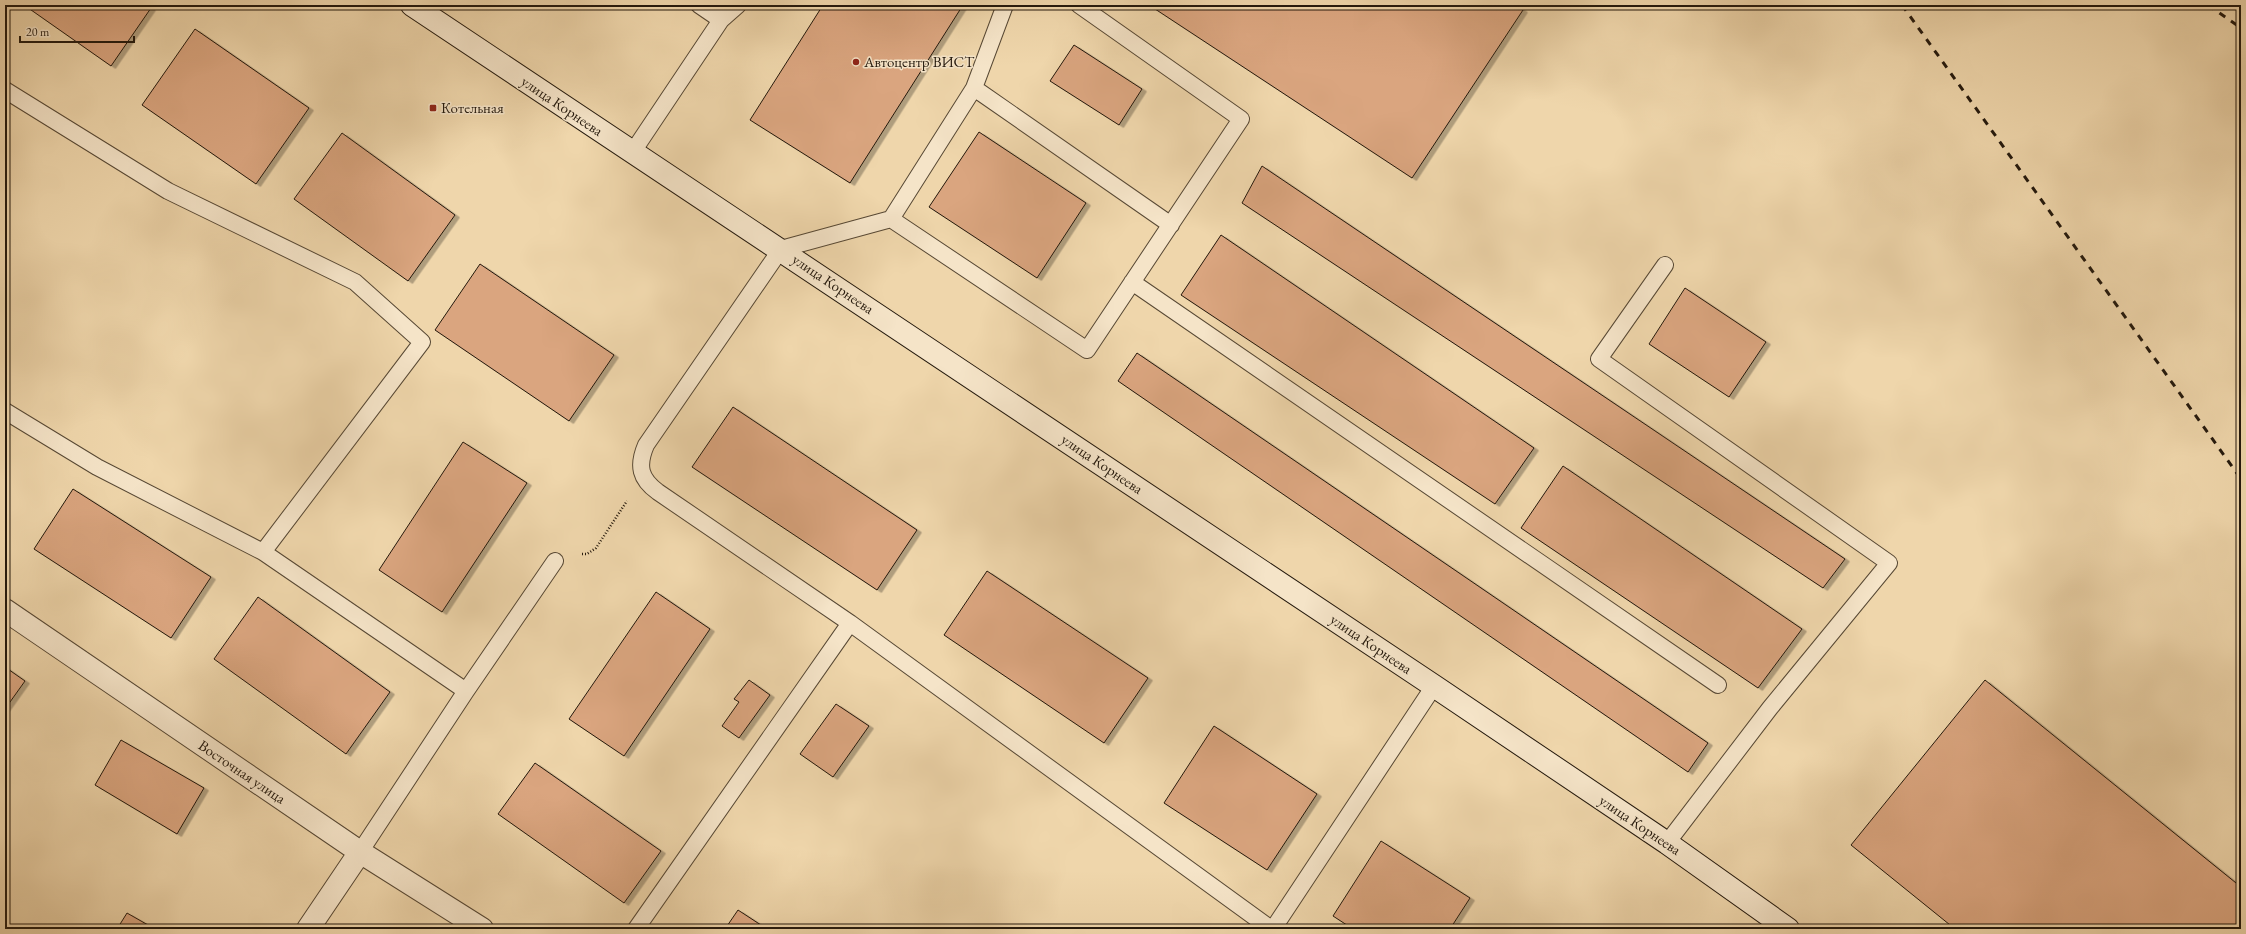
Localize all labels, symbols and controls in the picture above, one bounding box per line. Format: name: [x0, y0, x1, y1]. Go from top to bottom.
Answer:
scale bar: [20, 18, 134, 44]
text: 20 m: [26, 24, 50, 40]
place label: Автоцентр ВИСТ: [863, 52, 975, 71]
marker: Автоцентр ВИСТ: [851, 57, 861, 67]
street label: улица Корнеева: [518, 71, 607, 140]
place label: Котельная: [441, 98, 504, 117]
marker: Котельная: [428, 103, 438, 113]
street label: улица Корнеева: [789, 249, 878, 318]
street label: улица Корнеева: [1058, 429, 1147, 498]
street label: улица Корнеева: [1327, 609, 1416, 678]
street label: Восточная улица: [195, 735, 290, 808]
street label: улица Корнеева: [1596, 790, 1685, 859]

